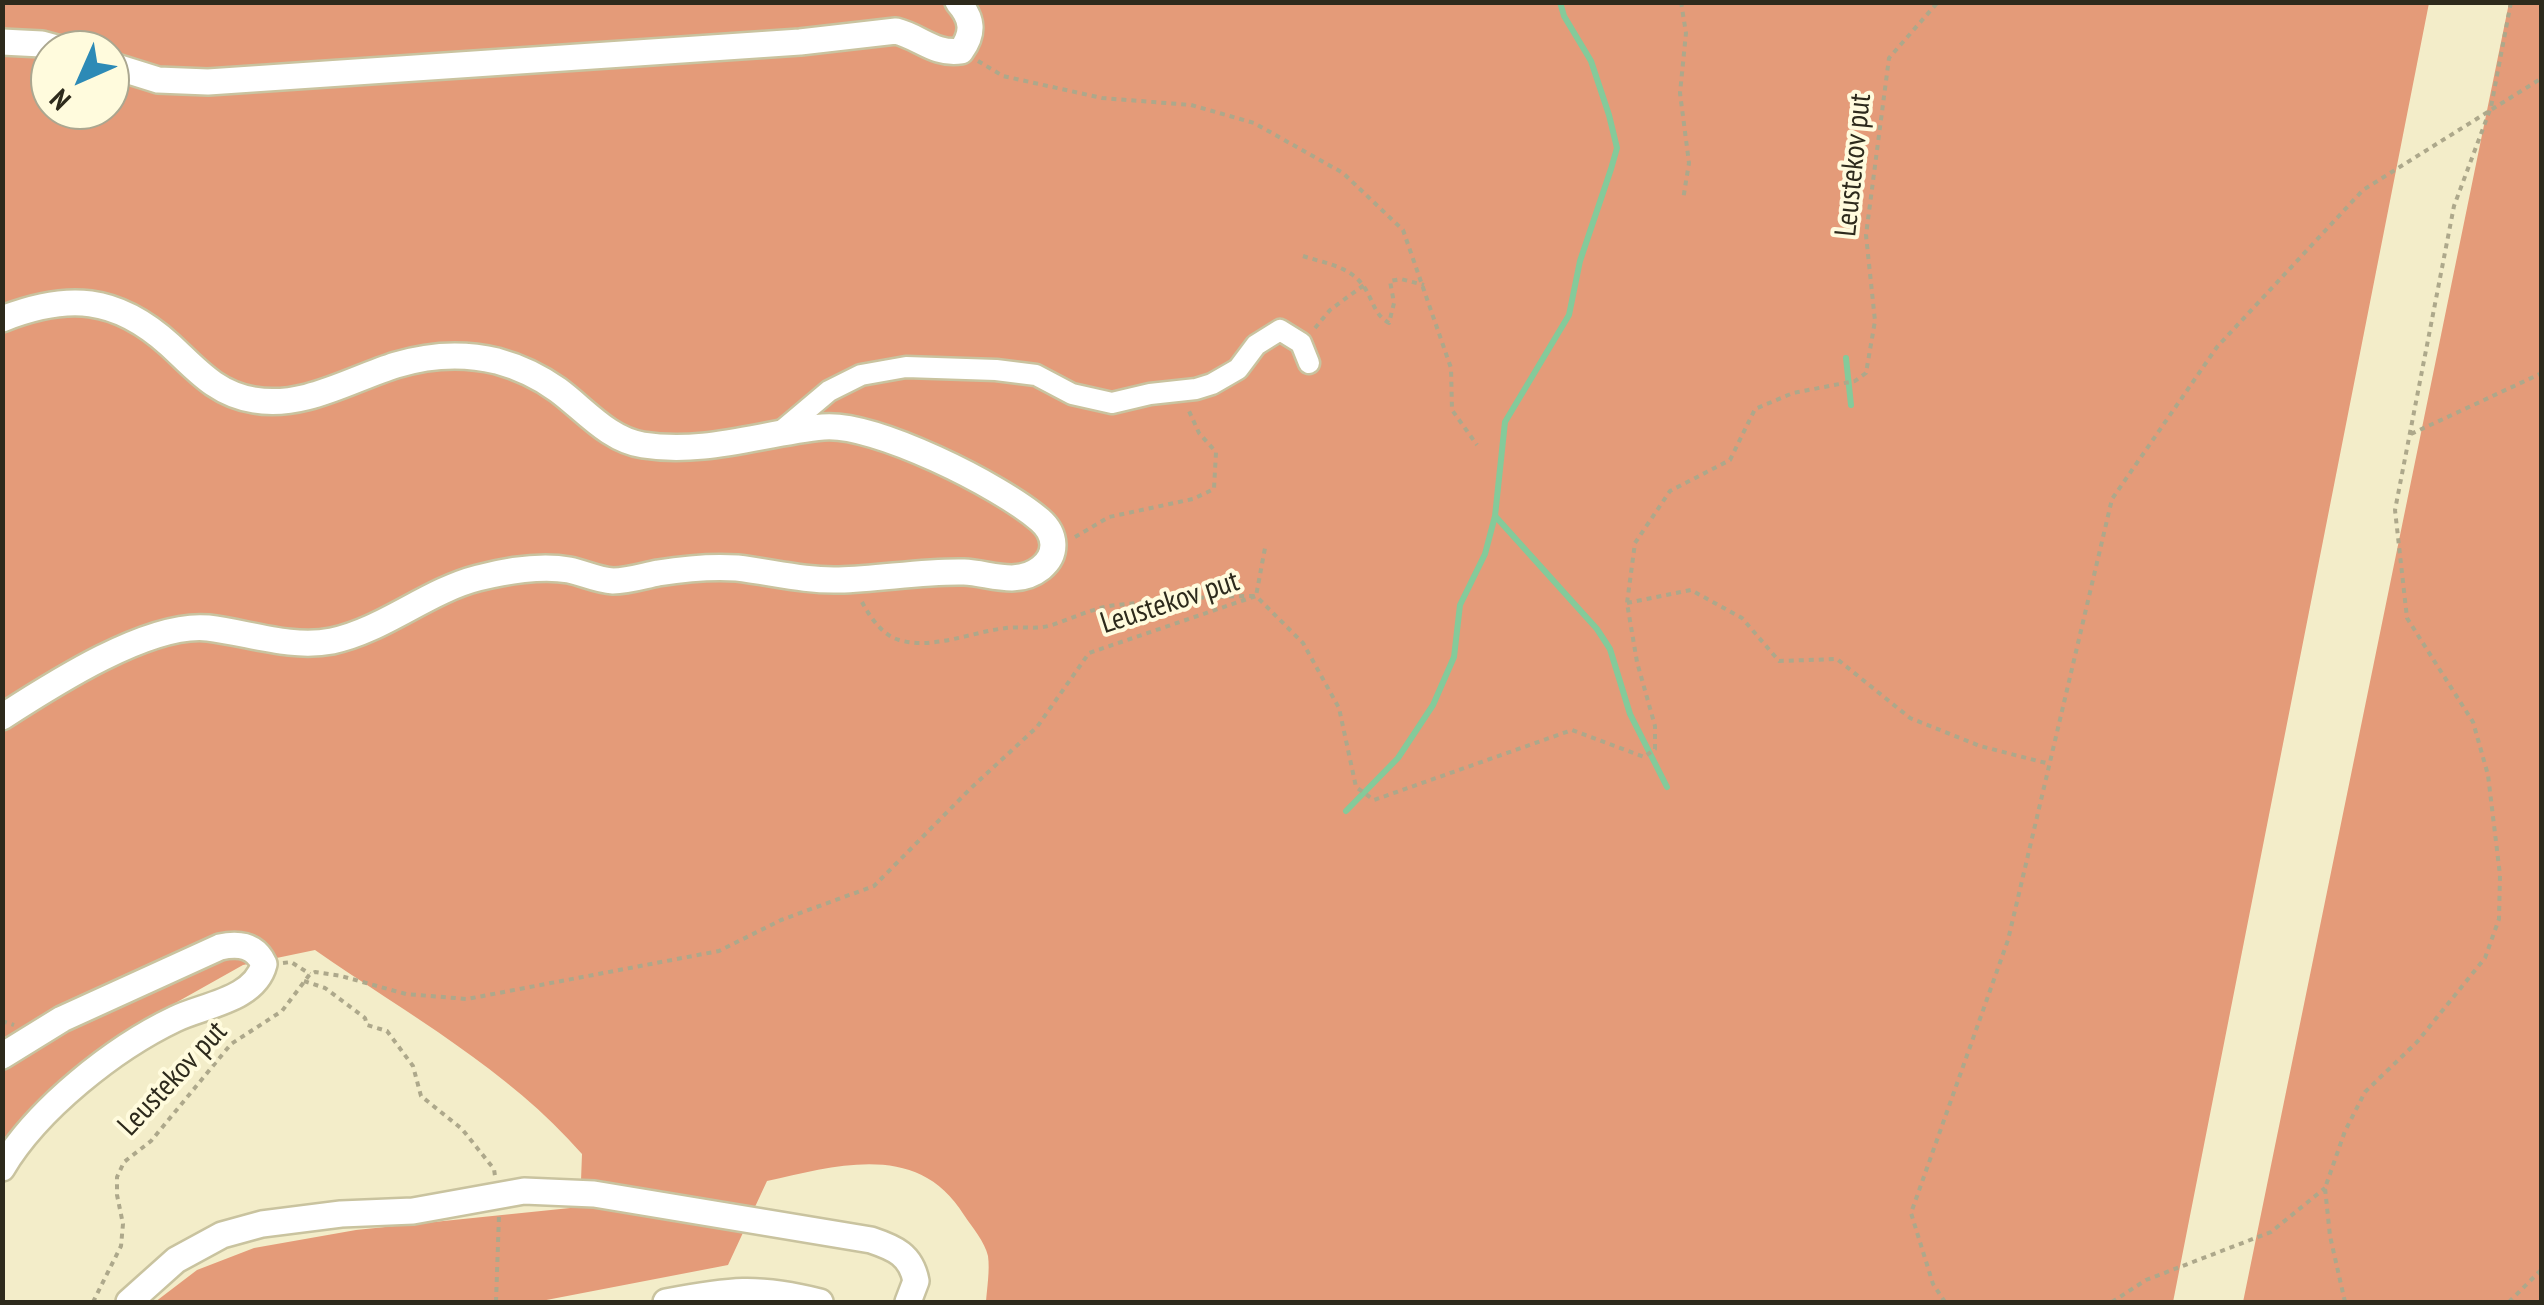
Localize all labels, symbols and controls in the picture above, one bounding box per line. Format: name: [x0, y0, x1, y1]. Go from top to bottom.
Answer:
north arrow: [30, 30, 130, 130]
text: N: [41, 82, 78, 119]
street label: Leustekov put: [1829, 92, 1879, 238]
street label: Leustekov put: [1096, 564, 1244, 642]
street label: Leustekov put: [111, 1014, 235, 1144]

